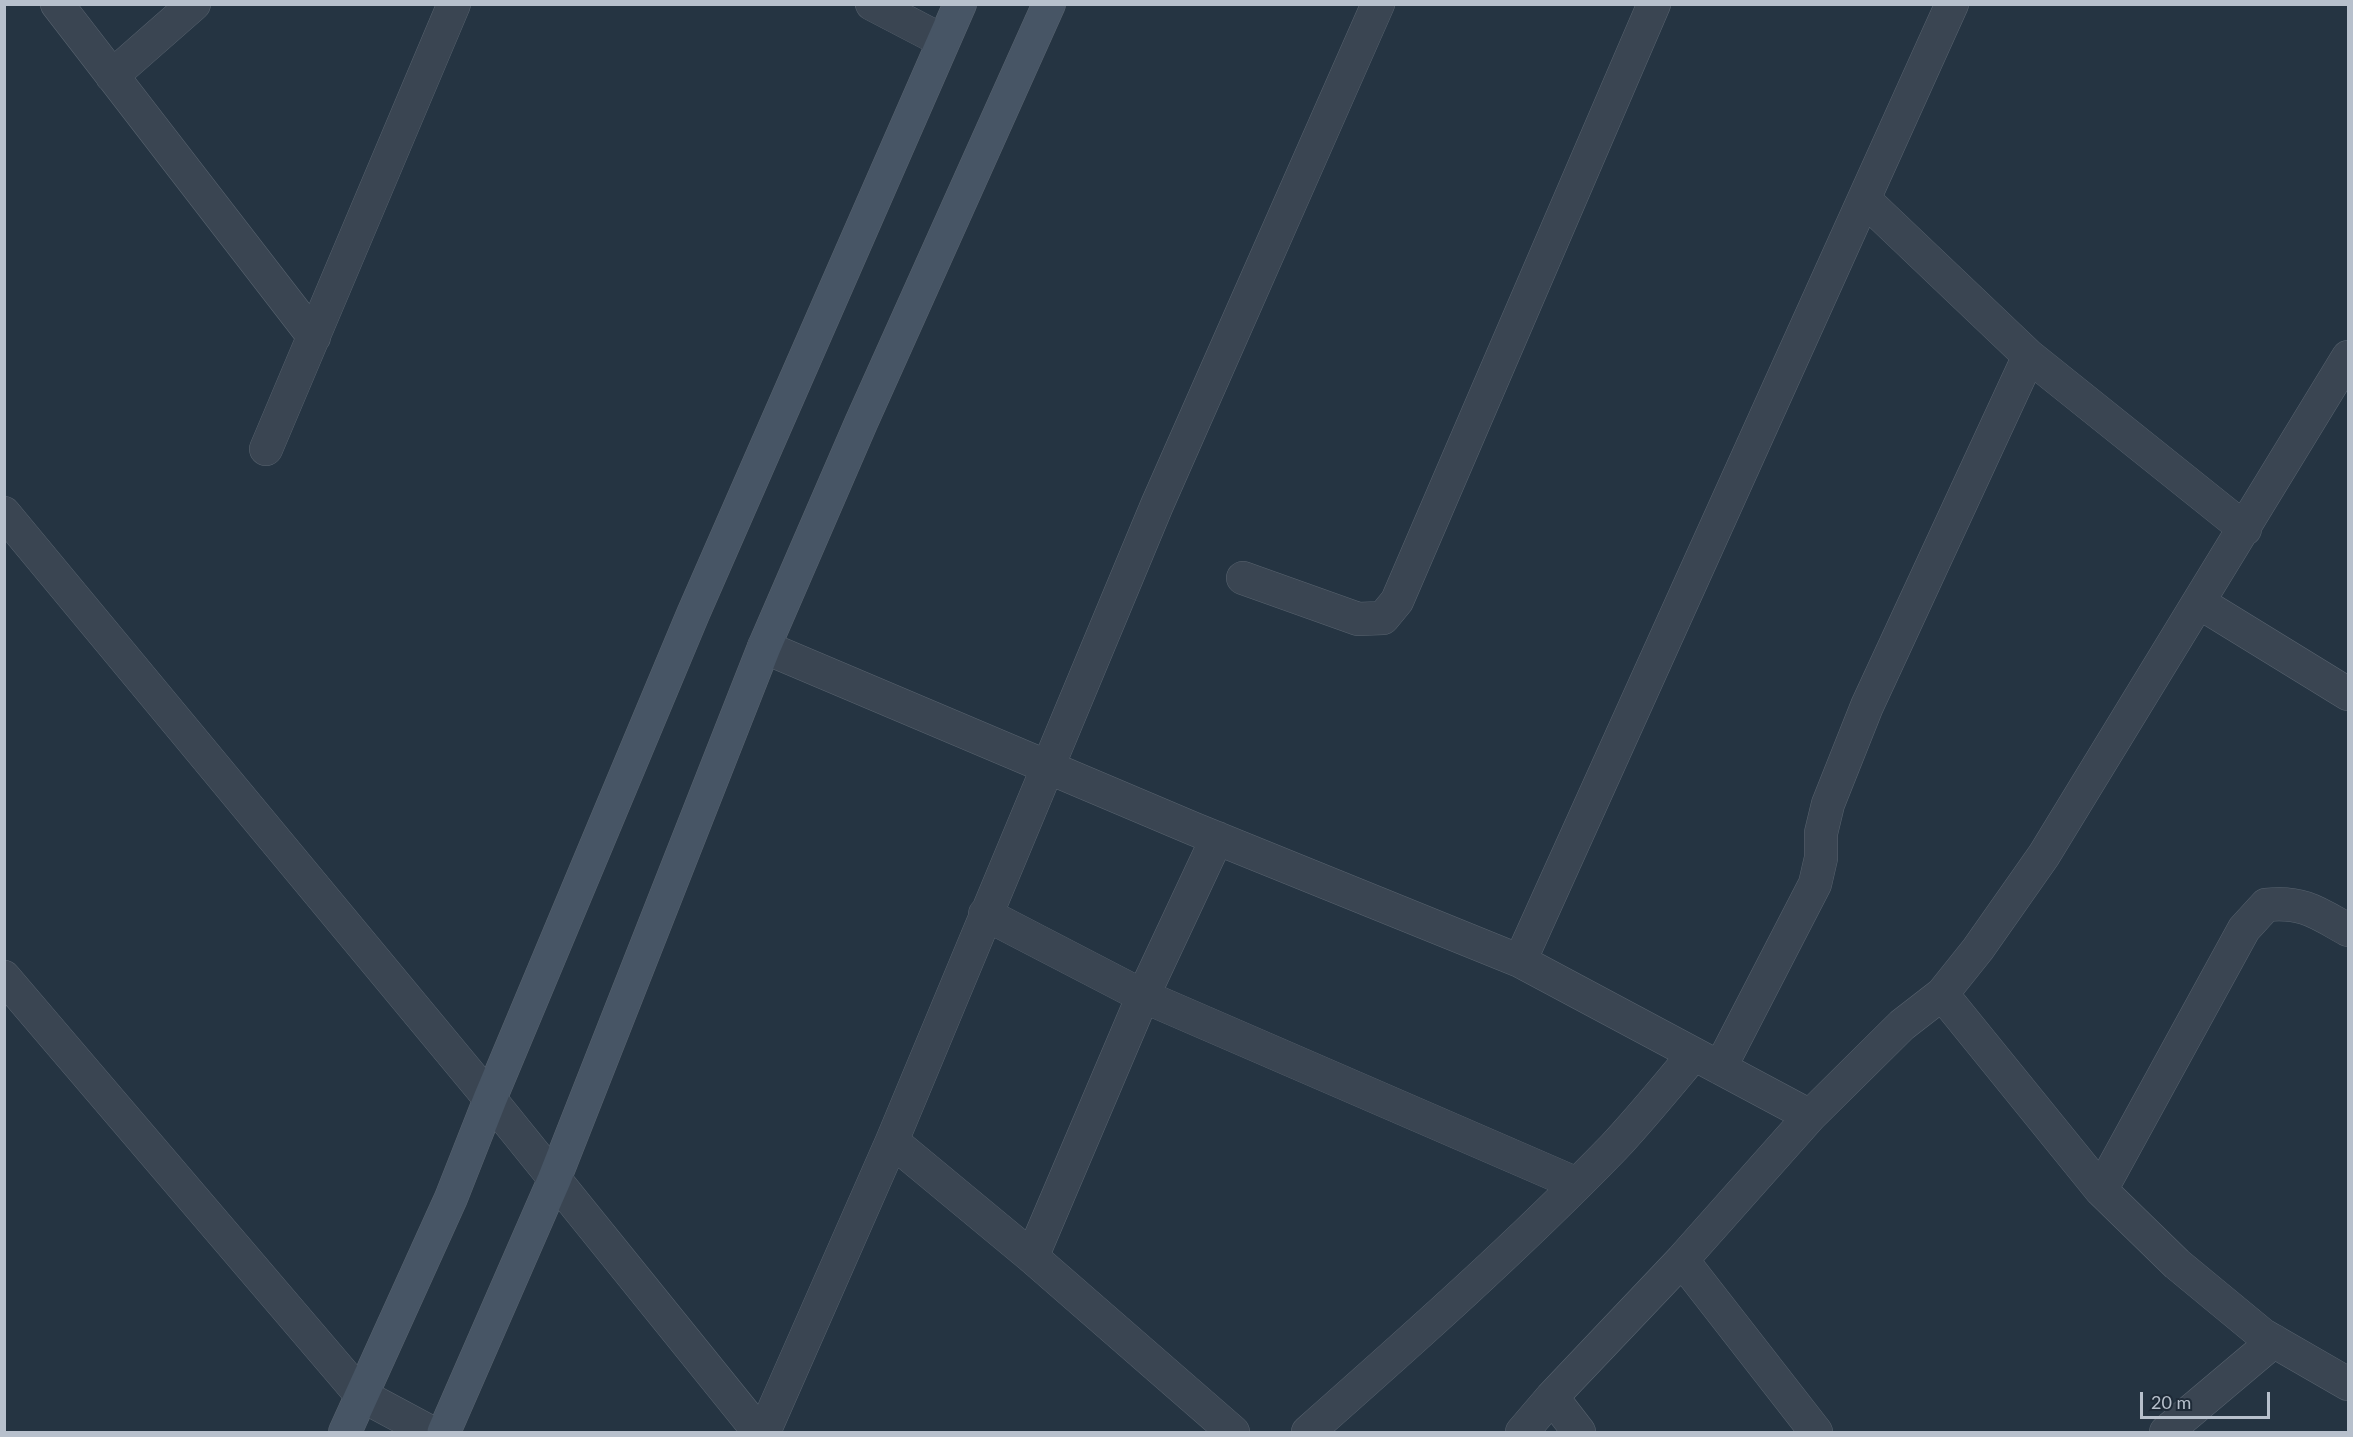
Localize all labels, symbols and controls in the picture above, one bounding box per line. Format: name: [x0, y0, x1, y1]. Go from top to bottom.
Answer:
scale bar: [2143, 1380, 2274, 1418]
text: 20 m: [2151, 1391, 2191, 1413]

